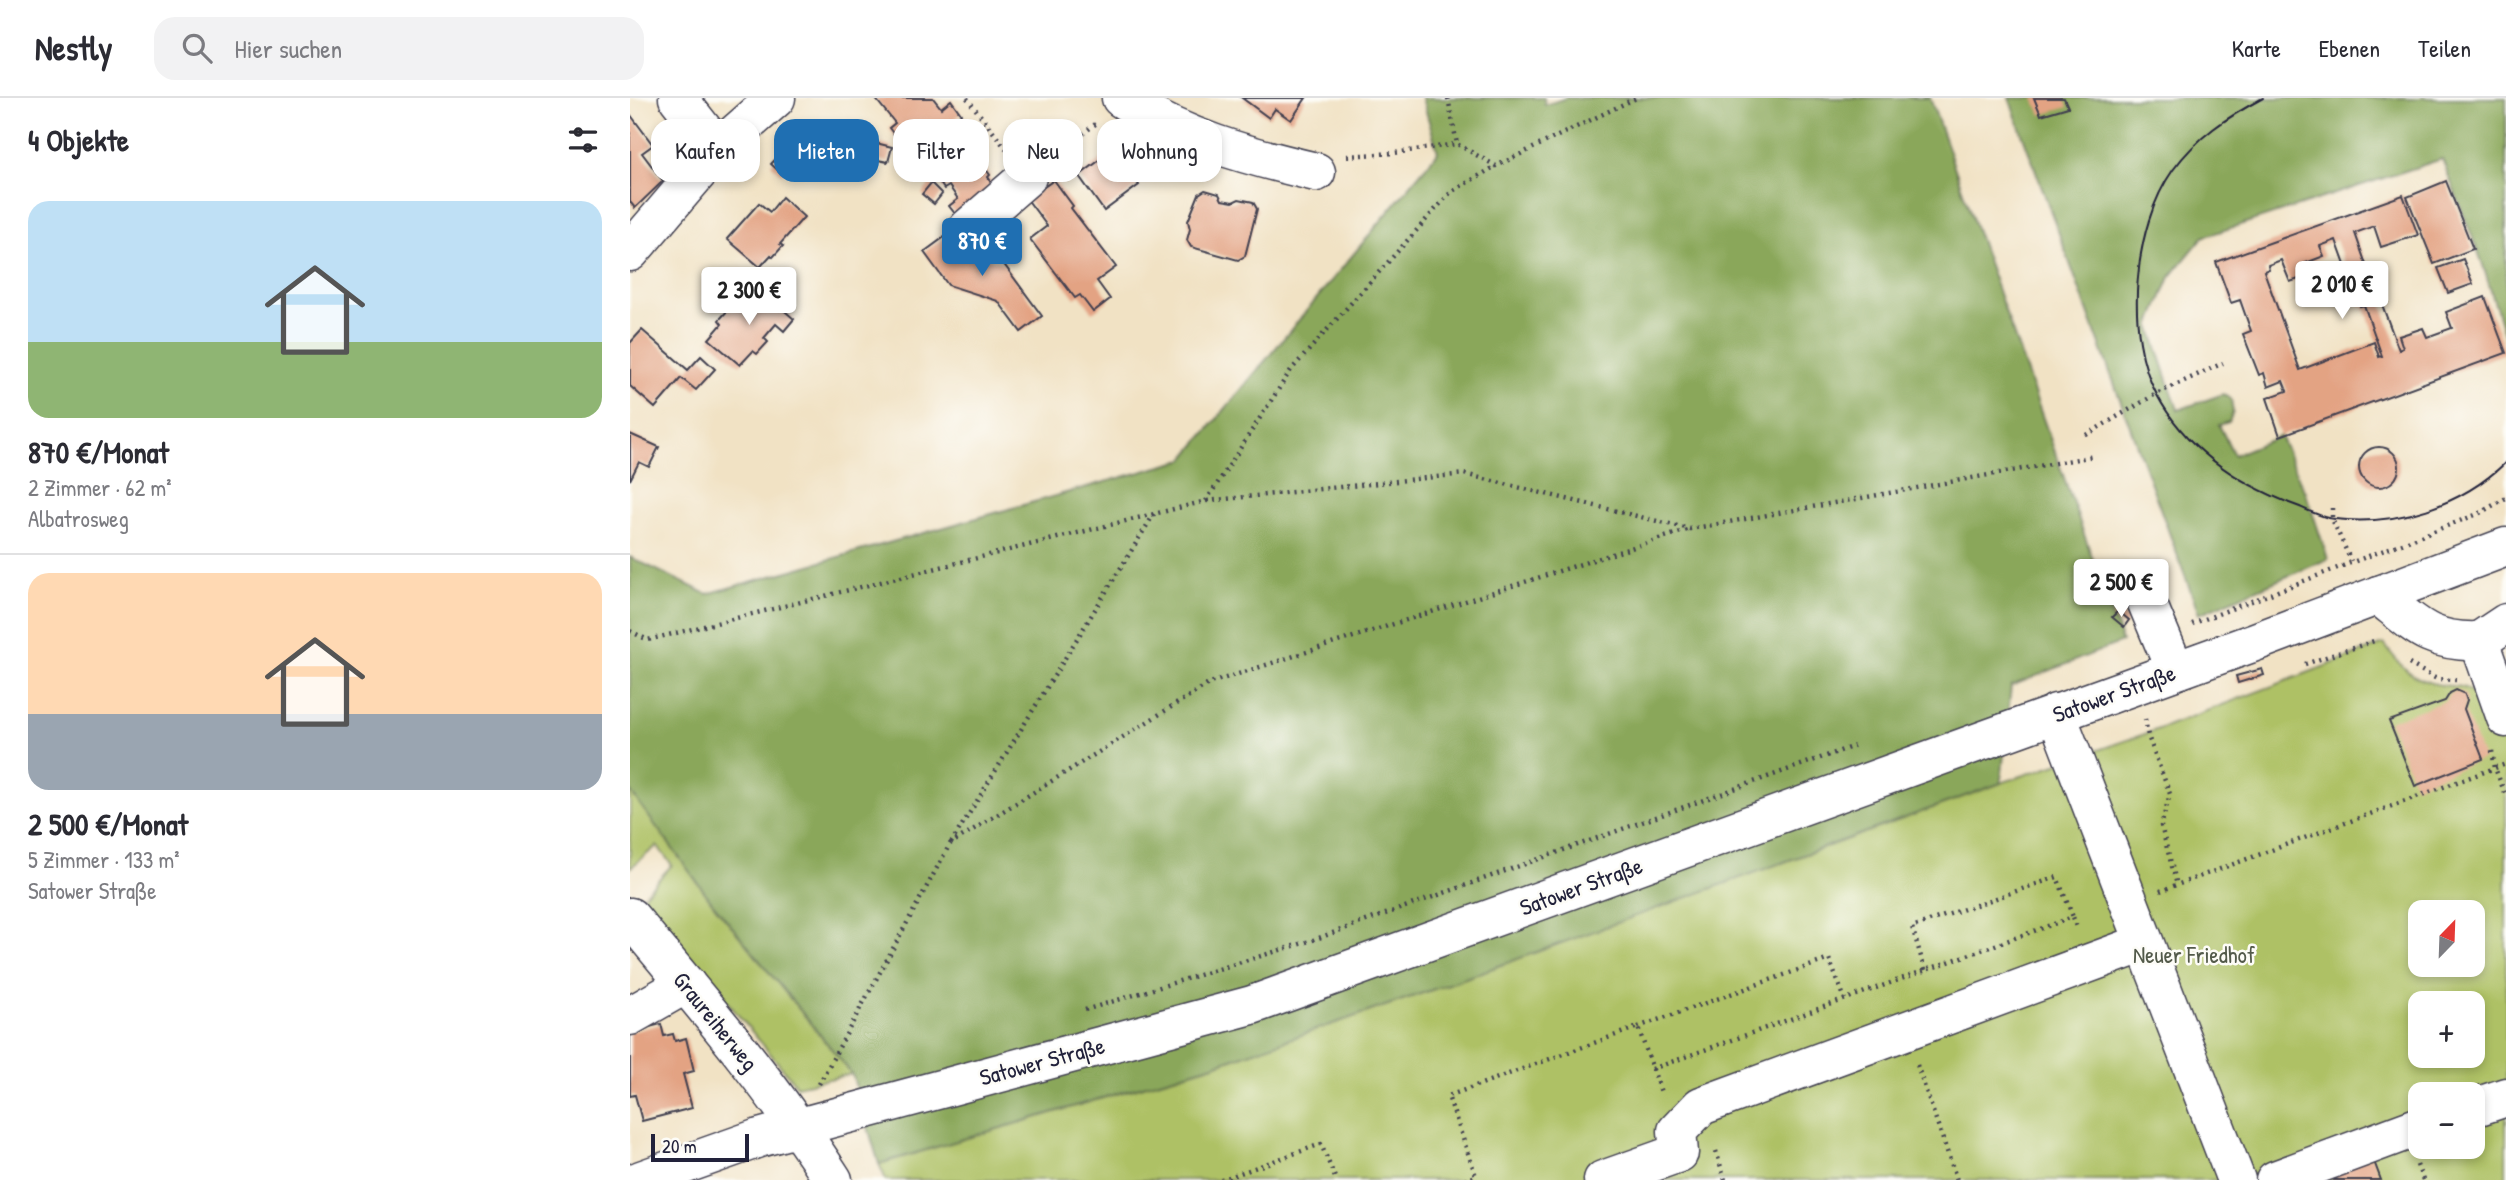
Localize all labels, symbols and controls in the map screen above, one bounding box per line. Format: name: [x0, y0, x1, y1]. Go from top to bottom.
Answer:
search box: [154, 17, 644, 80]
text: Nestly: [35, 26, 112, 70]
icon: search: [178, 29, 216, 67]
text: Hier suchen: [234, 31, 342, 66]
text: Karte: [2232, 32, 2281, 64]
text: Ebenen: [2319, 32, 2380, 64]
text: Teilen: [2418, 32, 2471, 64]
chip: Kaufen: [651, 119, 760, 182]
chip: Mieten: [774, 119, 879, 182]
chip: Filter: [893, 119, 989, 182]
chip: Neu: [1003, 119, 1083, 182]
chip: Wohnung: [1097, 119, 1222, 182]
text: 4 Objekte: [28, 120, 129, 160]
icon: filters: [564, 121, 602, 159]
pin: 870 €: [933, 218, 1031, 278]
text: 870 €: [958, 225, 1006, 256]
icon: home: [252, 247, 378, 373]
pin: 2 010 €: [2277, 262, 2407, 321]
pin: 2 300 €: [684, 268, 814, 327]
text: 2 010 €: [2311, 268, 2373, 299]
text: 2 300 €: [717, 274, 781, 305]
text: 870 €/Monat: [28, 432, 169, 472]
text: 2 Zimmer · 62 m²: [28, 472, 172, 503]
text: Albatrosweg: [28, 503, 129, 534]
pin: 2 500 €: [2056, 560, 2186, 619]
text: 2 500 €: [2090, 566, 2152, 597]
icon: home: [252, 619, 378, 745]
street label: Satower Straße: [2048, 656, 2180, 730]
text: 2 500 €/Monat: [28, 804, 188, 844]
text: 5 Zimmer · 133 m²: [28, 844, 179, 875]
street label: Satower Straße: [1515, 849, 1647, 923]
text: Satower Straße: [28, 875, 156, 906]
north arrow: [2408, 900, 2485, 976]
map controls: [2408, 900, 2485, 1159]
park label: Neuer Friedhof: [2133, 939, 2256, 970]
street label: Graureiherweg: [667, 965, 765, 1077]
button: +: [2408, 991, 2485, 1068]
street label: Satower Straße: [976, 1029, 1108, 1093]
button: −: [2408, 1082, 2485, 1159]
scale bar: [651, 1131, 749, 1163]
text: 20 m: [662, 1133, 697, 1159]

